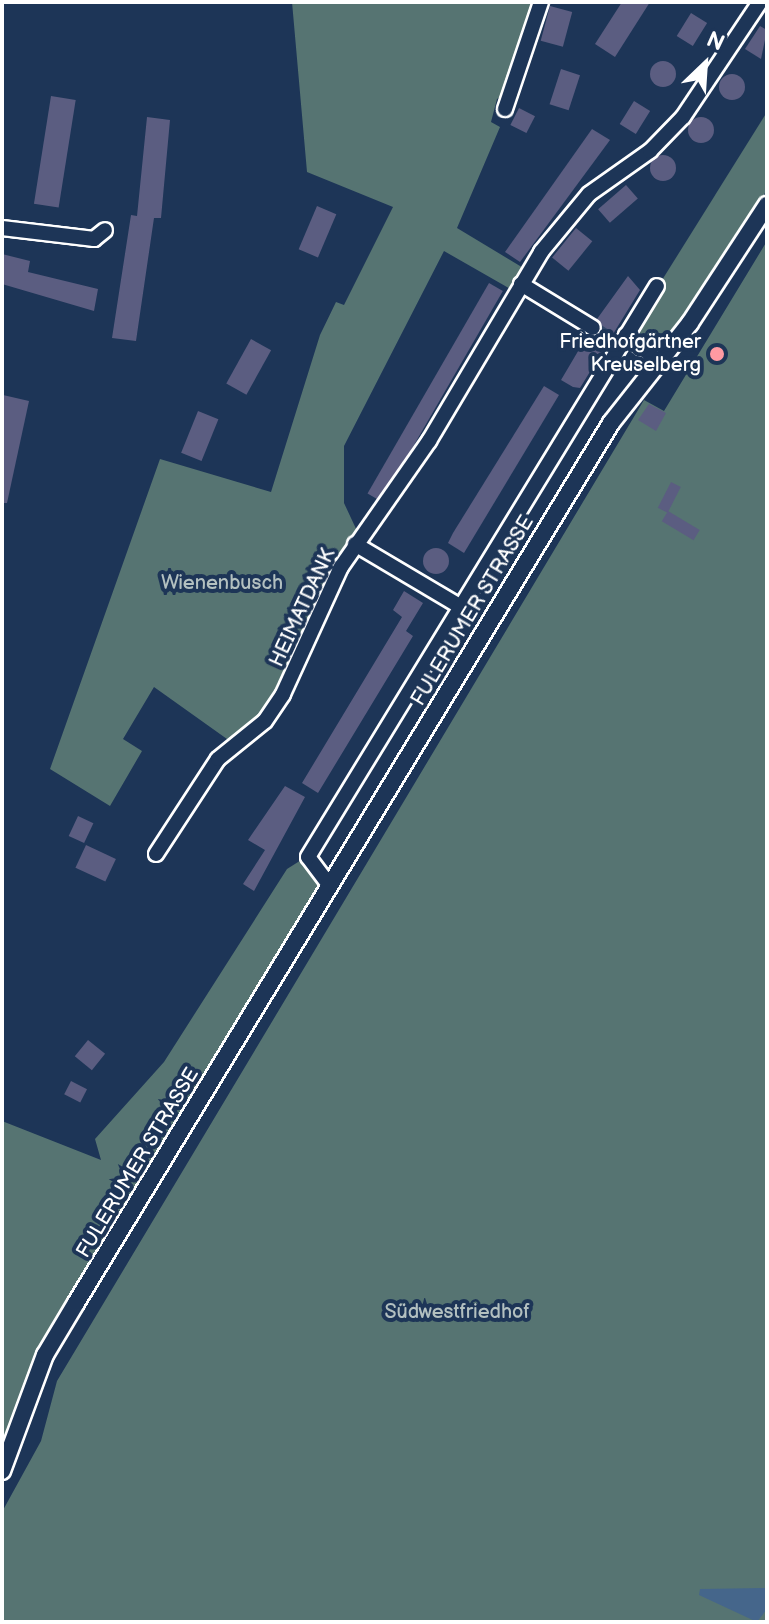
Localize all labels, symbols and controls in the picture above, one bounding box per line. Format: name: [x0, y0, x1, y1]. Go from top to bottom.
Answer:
north arrow: [665, 24, 745, 104]
text: N: [702, 26, 729, 58]
place label: Friedhofgärtner Kreuselberg: [559, 330, 701, 377]
marker: Friedhofgärtner Kreuselberg: [708, 345, 726, 363]
street label: FULERUMER STRASSE: [407, 511, 539, 711]
street label: HEIMATDANK: [265, 545, 341, 671]
park label: Wienenbusch: [161, 571, 283, 595]
street label: FULERUMER STRASSE: [72, 1063, 204, 1263]
park label: Südwestfriedhof: [384, 1300, 530, 1324]

